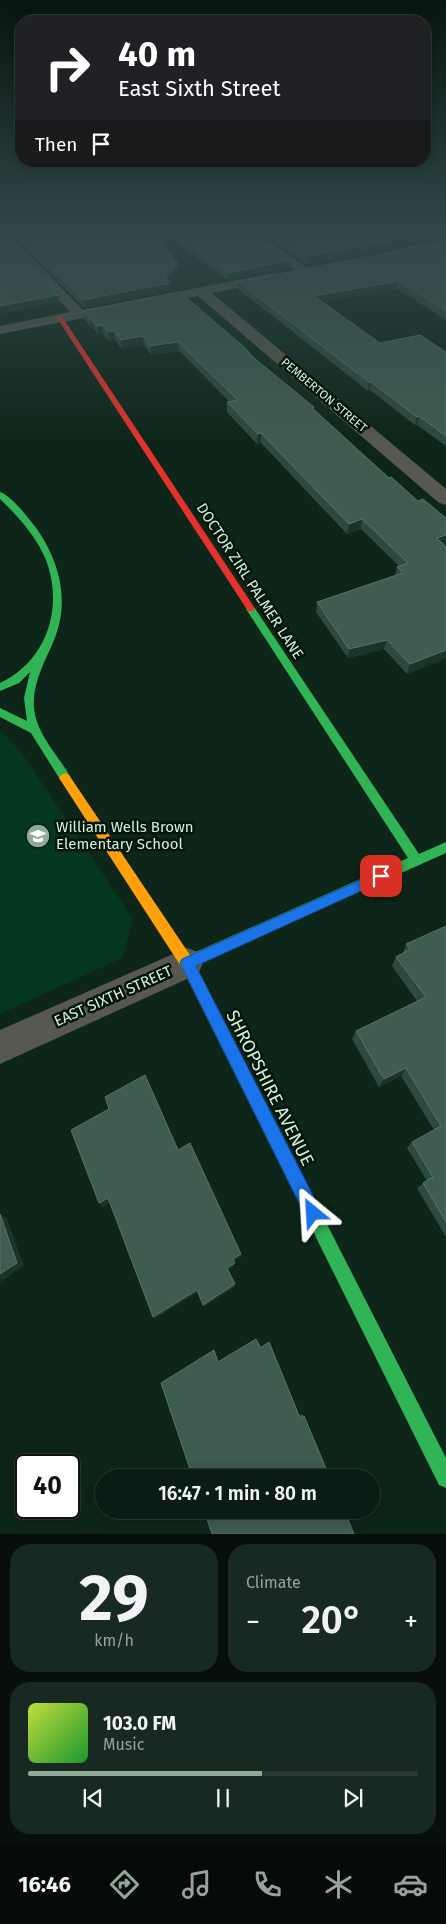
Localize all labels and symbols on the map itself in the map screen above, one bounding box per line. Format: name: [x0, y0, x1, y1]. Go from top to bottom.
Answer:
street label: PEMBERTON STREET: [278, 355, 370, 435]
street label: DOCTOR ZIRL PALMER LANE: [193, 500, 307, 662]
place label: William Wells Brown Elementary School: [56, 818, 194, 853]
school or university icon: William Wells Brown Elementary School: [25, 823, 51, 849]
pin: [360, 855, 402, 897]
street label: EAST SIXTH STREET: [51, 962, 175, 1030]
street label: SHROPSHIRE AVENUE: [221, 1007, 319, 1169]
position arrow: [286, 1186, 338, 1238]
speed limit sign: 40: [15, 1454, 80, 1519]

